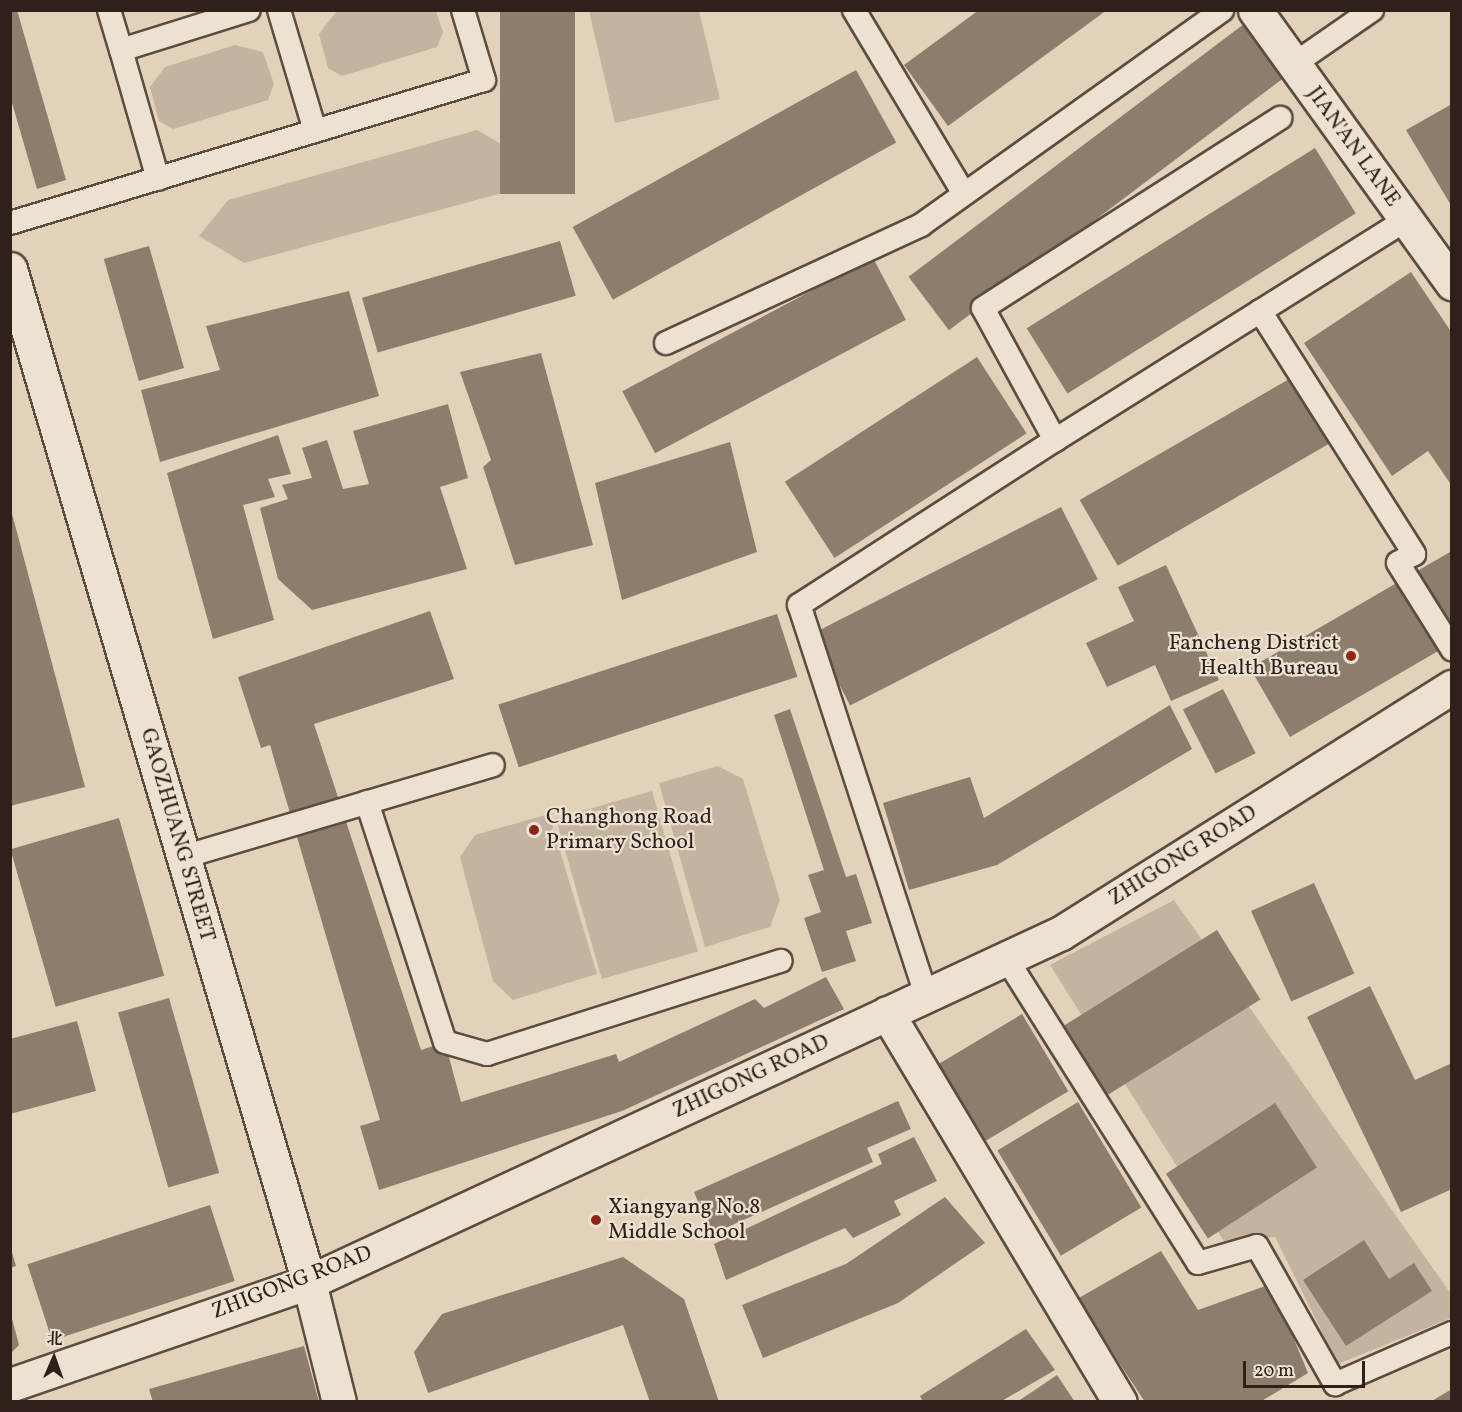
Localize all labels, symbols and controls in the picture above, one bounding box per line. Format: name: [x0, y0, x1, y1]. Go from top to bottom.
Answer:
street label: JIAN'AN LANE: [1300, 82, 1406, 212]
place label: Fancheng District Health Bureau: [1169, 630, 1339, 682]
marker: Fancheng District Health Bureau: [1344, 649, 1358, 663]
street label: GAOZHUANG STREET: [134, 725, 220, 945]
street label: ZHIGONG ROAD: [1104, 800, 1262, 912]
place label: Changhong Road Primary School: [546, 804, 712, 855]
marker: Changhong Road Primary School: [527, 823, 541, 837]
street label: ZHIGONG ROAD: [669, 1029, 833, 1125]
place label: Xiangyang No.8 Middle School: [608, 1194, 760, 1246]
marker: Xiangyang No.8 Middle School: [589, 1213, 603, 1227]
street label: ZHIGONG ROAD: [208, 1240, 376, 1326]
north arrow: [24, 1328, 84, 1388]
text: 北: [46, 1329, 63, 1351]
scale bar: [1246, 1349, 1368, 1387]
text: 20 m: [1254, 1359, 1294, 1384]

